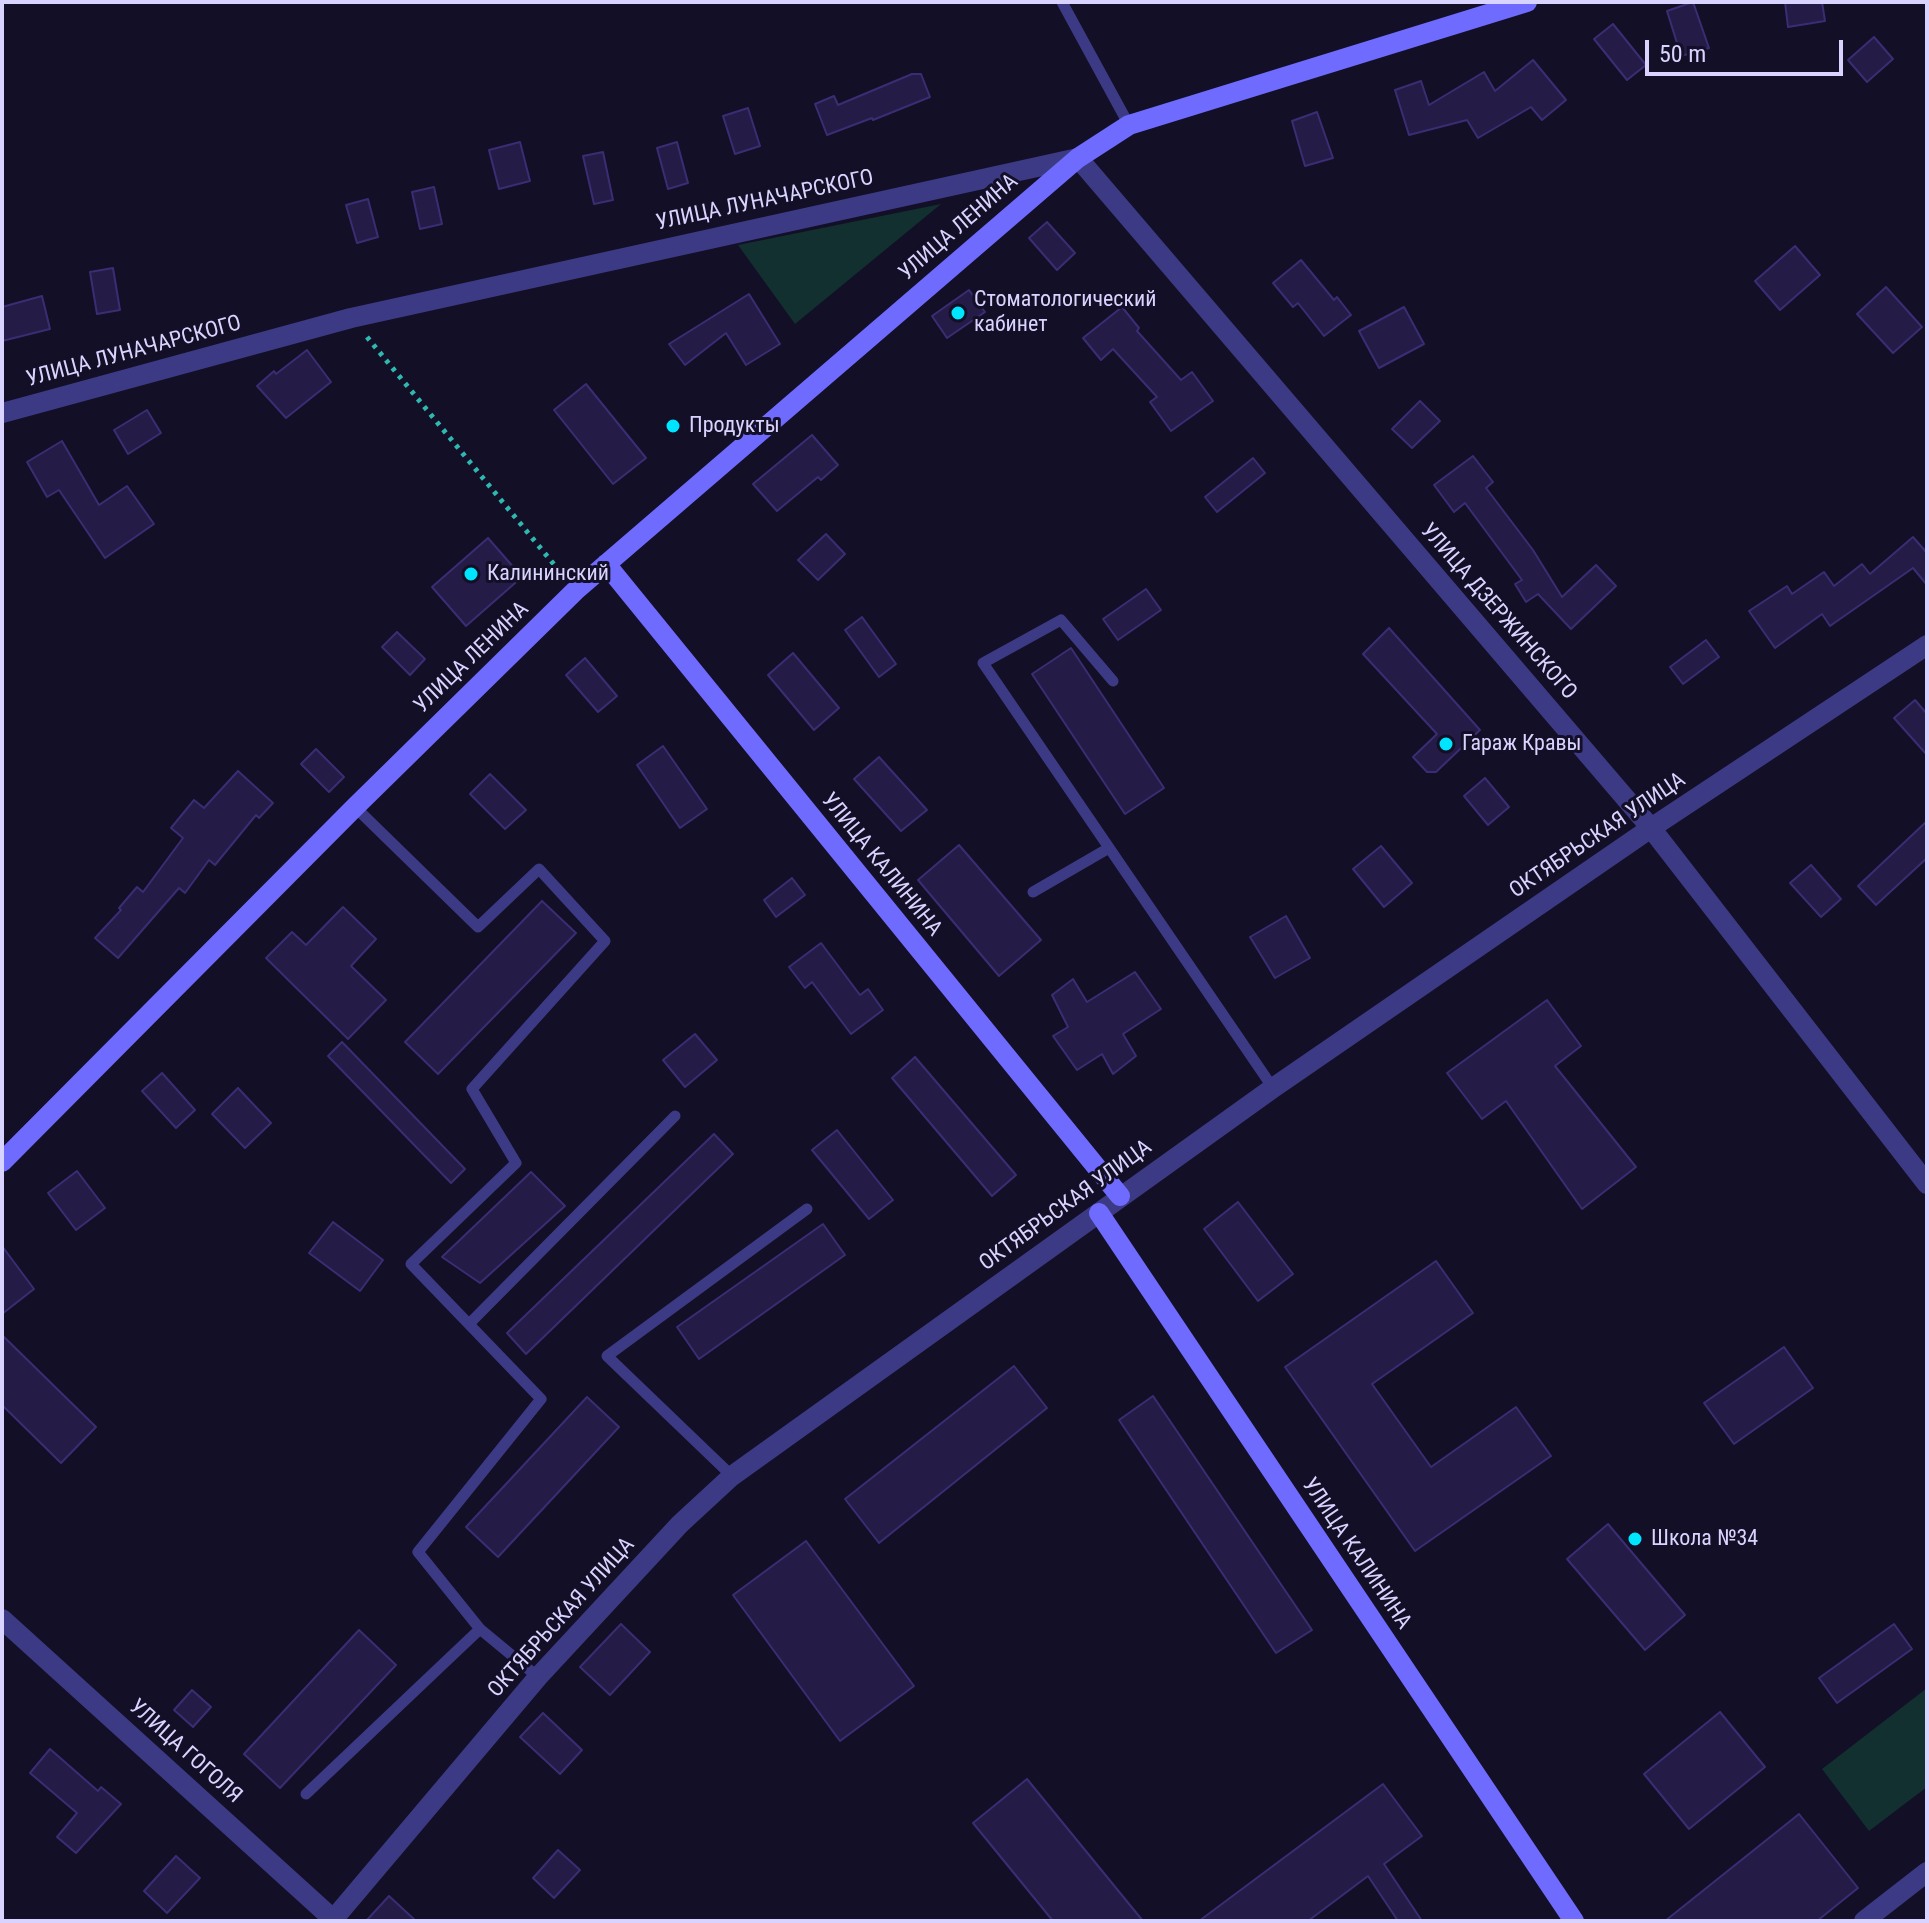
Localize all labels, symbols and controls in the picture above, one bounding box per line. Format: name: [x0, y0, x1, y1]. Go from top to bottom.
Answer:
scale bar: [1649, 24, 1847, 74]
text: 50 m: [1659, 40, 1706, 68]
street label: УЛИЦА ЛУНАЧАРСКОГО: [654, 165, 876, 237]
street label: УЛИЦА ЛЕНИНА: [894, 169, 1024, 287]
place label: Стоматологический кабинет: [974, 287, 1156, 338]
marker: Стоматологический кабинет: [949, 304, 967, 322]
street label: УЛИЦА ЛУНАЧАРСКОГО: [24, 311, 244, 393]
place label: Продукты: [689, 413, 780, 439]
marker: Продукты: [664, 417, 682, 435]
street label: УЛИЦА ДЗЕРЖИНСКОГО: [1414, 518, 1582, 706]
place label: Калининский: [487, 561, 609, 587]
marker: Калининский: [462, 565, 480, 583]
street label: УЛИЦА ЛЕНИНА: [409, 597, 535, 719]
place label: Гараж Кравы: [1462, 731, 1582, 757]
marker: Гараж Кравы: [1437, 735, 1455, 753]
street label: ОКТЯБРЬСКАЯ УЛИЦА: [1505, 767, 1691, 905]
street label: УЛИЦА КАЛИНИНА: [815, 788, 947, 942]
street label: ОКТЯБРЬСКАЯ УЛИЦА: [975, 1135, 1157, 1277]
street label: УЛИЦА КАЛИНИНА: [1296, 1473, 1416, 1635]
place label: Школа №34: [1651, 1526, 1758, 1552]
marker: Школа №34: [1626, 1530, 1644, 1548]
street label: ОКТЯБРЬСКАЯ УЛИЦА: [483, 1533, 641, 1703]
street label: УЛИЦА ГОГОЛЯ: [123, 1694, 247, 1810]

